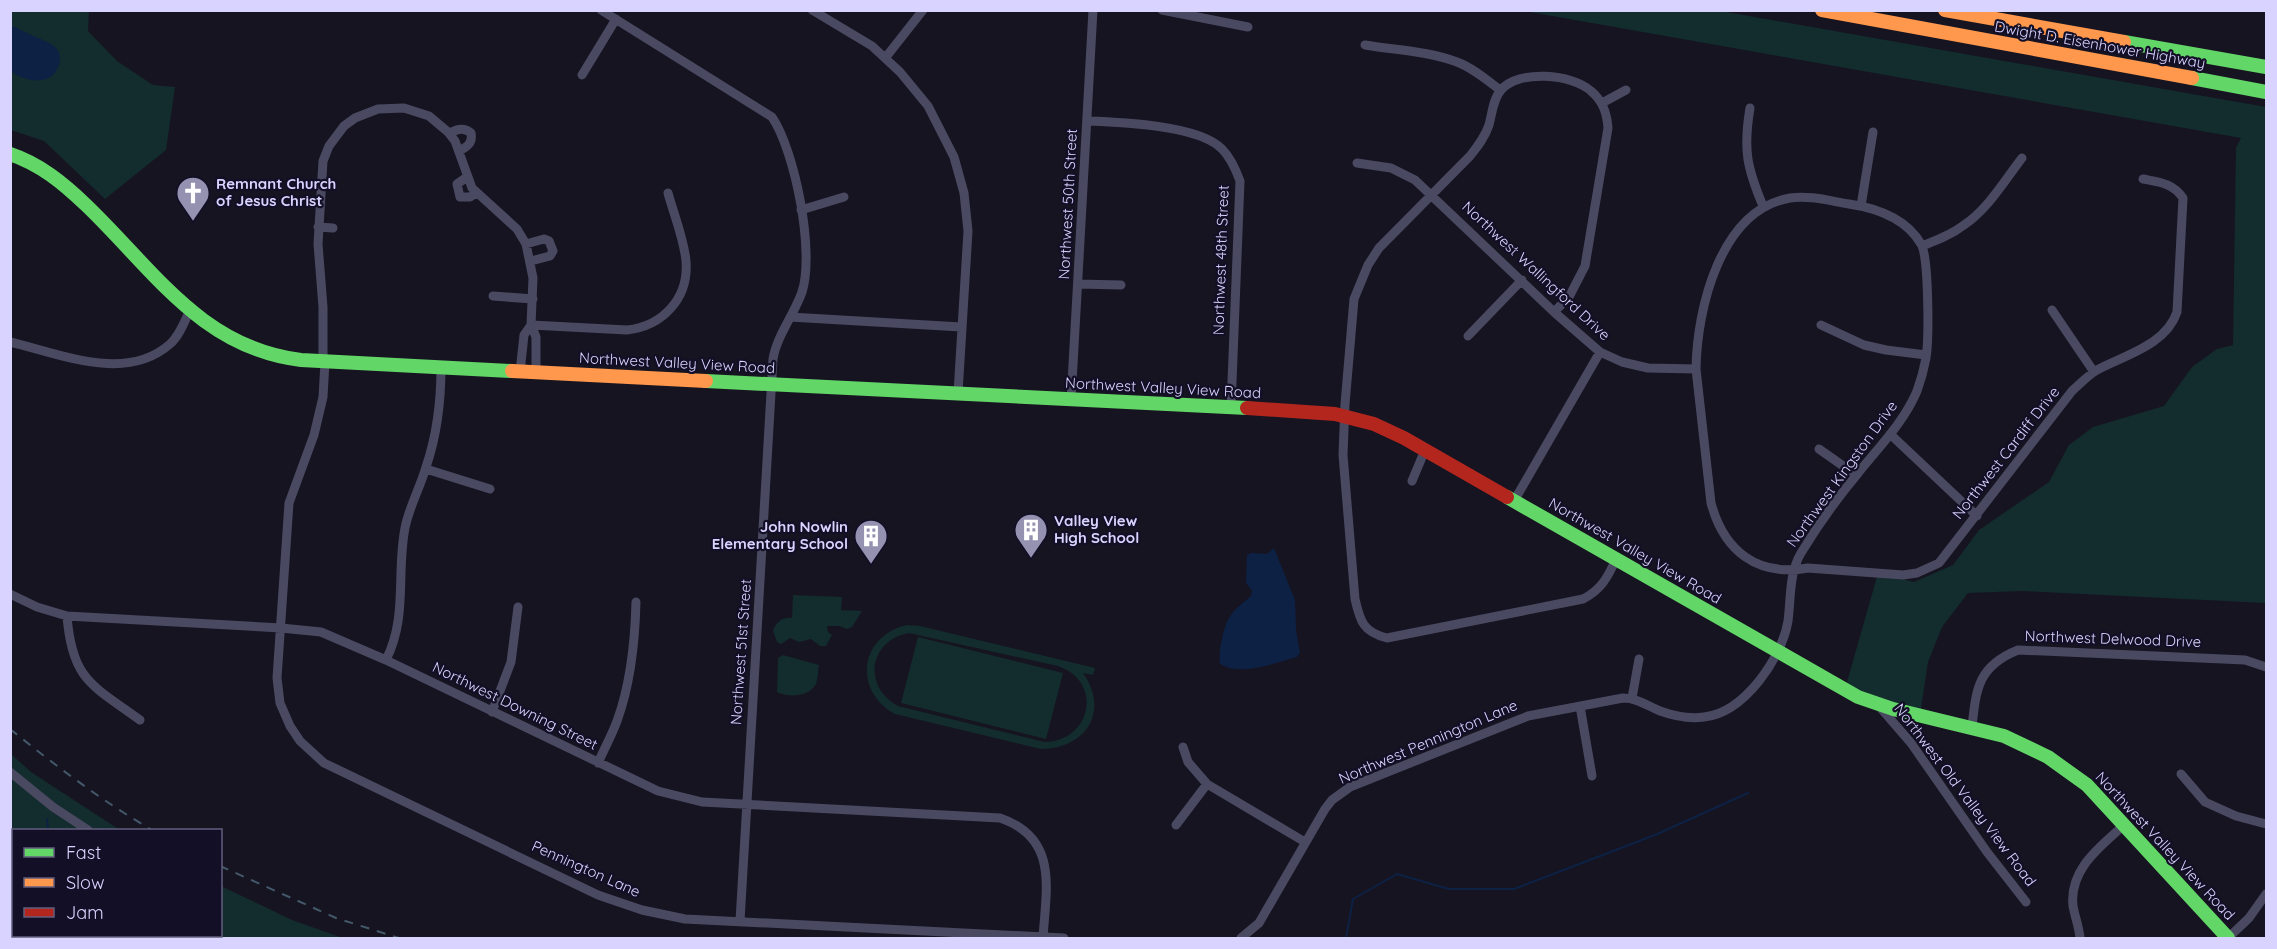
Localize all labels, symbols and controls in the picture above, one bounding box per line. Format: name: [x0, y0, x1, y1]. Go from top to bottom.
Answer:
street label: Dwight D. Eisenhower Highway: [1993, 17, 2207, 72]
street label: Northwest 50th Street: [1054, 128, 1081, 280]
place label: Remnant Church of Jesus Christ: [216, 174, 336, 210]
church icon: Remnant Church of Jesus Christ: [175, 175, 211, 222]
street label: Northwest 48th Street: [1208, 185, 1233, 335]
street label: Northwest Wallingford Drive: [1458, 197, 1614, 344]
street label: Northwest Valley View Road: [579, 348, 775, 377]
street label: Northwest Valley View Road: [1065, 373, 1261, 402]
street label: Northwest Cardiff Drive: [1948, 383, 2063, 523]
street label: Northwest Kingston Drive: [1782, 397, 1901, 551]
street label: Northwest Valley View Road: [1546, 493, 1725, 608]
place label: Valley View High School: [1054, 511, 1139, 547]
building icon: Valley View High School: [1013, 512, 1049, 559]
place label: John Nowlin Elementary School: [712, 517, 848, 553]
building icon: John Nowlin Elementary School: [853, 518, 889, 565]
street label: Northwest 51st Street: [726, 578, 755, 726]
street label: Northwest Delwood Drive: [2024, 626, 2202, 651]
street label: Northwest Downing Street: [429, 657, 601, 754]
street label: Northwest Pennington Lane: [1336, 695, 1520, 788]
street label: Northwest Old Valley View Road: [1890, 699, 2040, 890]
street label: Northwest Valley View Road: [2092, 767, 2239, 924]
legend: [12, 829, 222, 937]
street label: Pennington Lane: [529, 836, 643, 901]
text: Fast: [66, 841, 101, 864]
text: Slow: [66, 871, 104, 894]
text: Jam: [66, 901, 104, 924]

